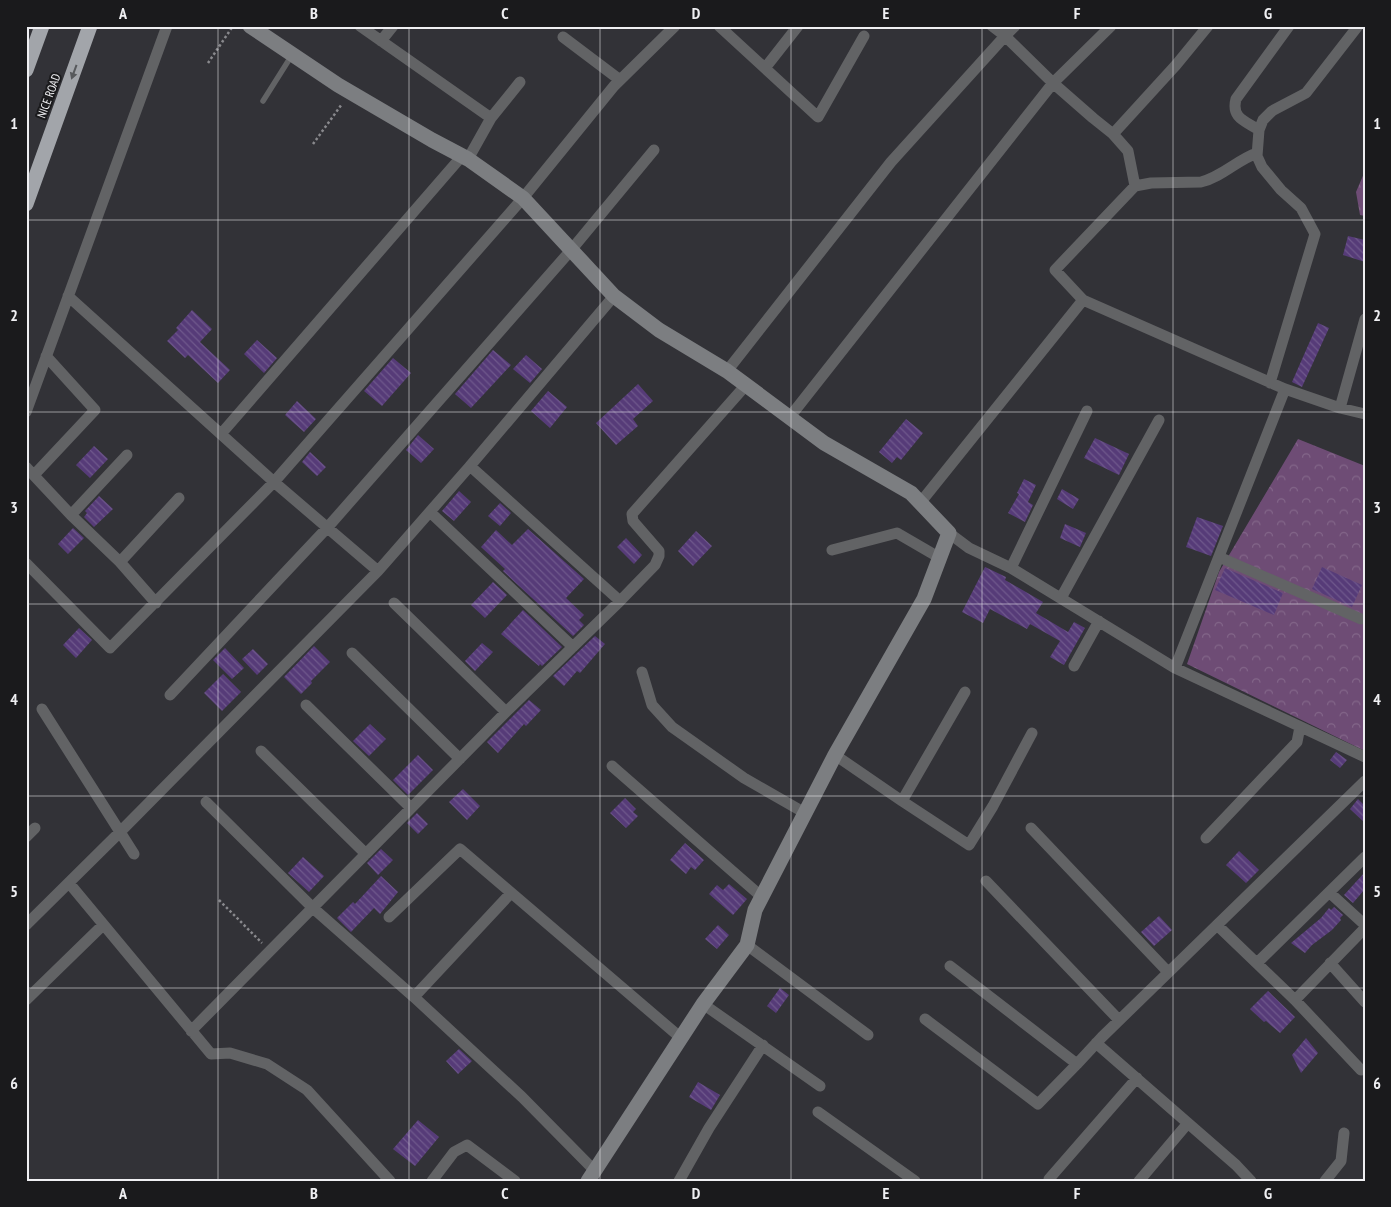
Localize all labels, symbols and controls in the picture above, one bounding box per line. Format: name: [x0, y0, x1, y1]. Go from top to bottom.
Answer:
text: A: [118, 3, 128, 23]
text: B: [310, 3, 318, 23]
text: C: [501, 3, 509, 23]
text: D: [692, 3, 701, 23]
text: E: [883, 3, 890, 23]
text: F: [1074, 3, 1081, 23]
text: G: [1264, 3, 1272, 23]
one-way arrow: [70, 65, 78, 80]
street label: NICE ROAD: [34, 72, 63, 120]
text: 1: [10, 113, 18, 133]
text: 1: [1373, 113, 1381, 133]
text: 2: [10, 305, 18, 325]
text: 2: [1373, 305, 1381, 325]
text: 3: [10, 497, 18, 517]
text: 3: [1373, 497, 1381, 517]
text: 4: [10, 689, 18, 709]
text: 4: [1373, 689, 1381, 709]
text: 5: [10, 881, 18, 901]
text: 5: [1373, 881, 1381, 901]
text: 6: [10, 1073, 18, 1093]
text: 6: [1373, 1073, 1381, 1093]
text: A: [118, 1183, 128, 1203]
text: B: [310, 1183, 318, 1203]
text: C: [501, 1183, 509, 1203]
text: D: [692, 1183, 701, 1203]
text: E: [883, 1183, 890, 1203]
text: F: [1074, 1183, 1081, 1203]
text: G: [1264, 1183, 1272, 1203]

